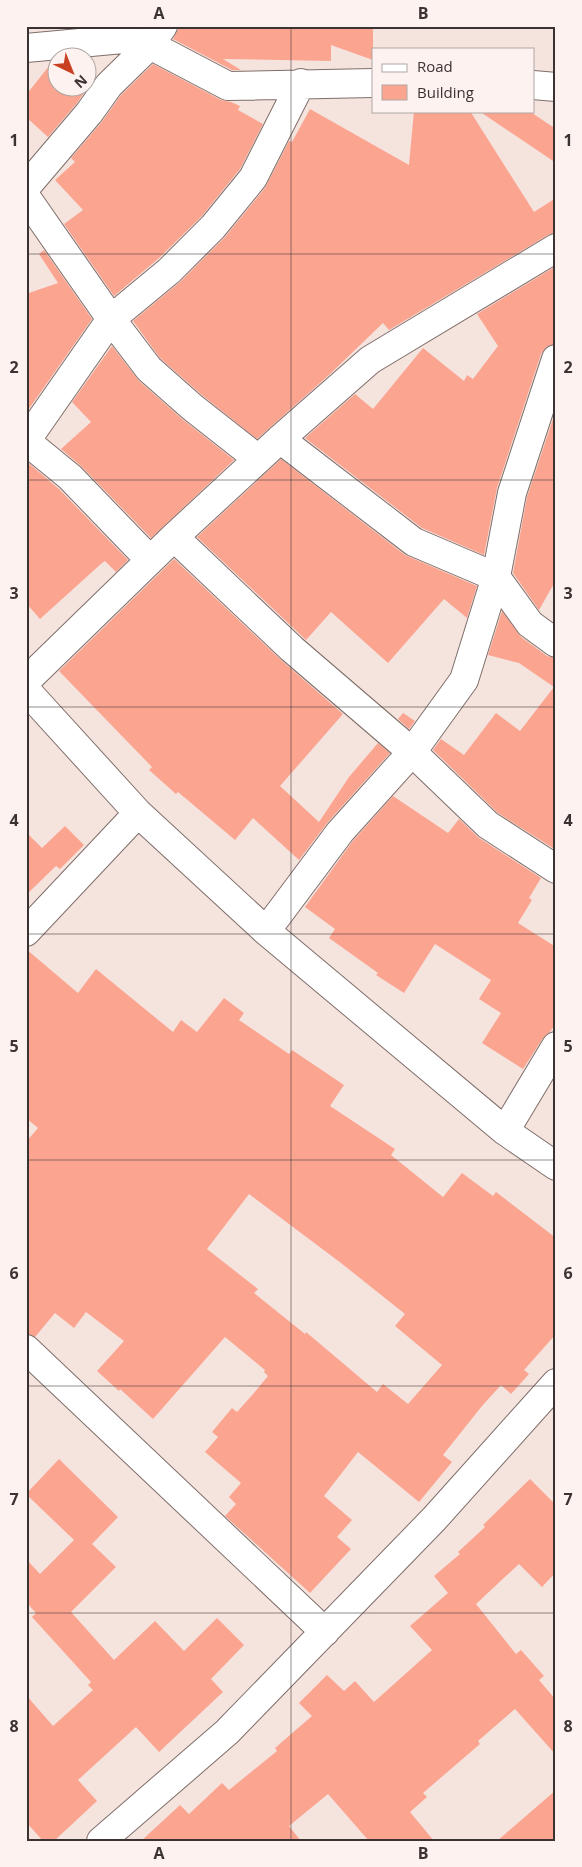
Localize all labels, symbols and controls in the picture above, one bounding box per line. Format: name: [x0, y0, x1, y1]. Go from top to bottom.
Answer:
text: A: [153, 2, 165, 24]
text: B: [418, 2, 428, 24]
north arrow: [48, 48, 98, 98]
legend: [372, 48, 534, 112]
text: Road: [417, 56, 453, 76]
text: N: [71, 71, 92, 93]
text: Building: [417, 82, 474, 102]
text: 1: [9, 129, 19, 151]
text: 1: [563, 129, 573, 151]
text: 2: [9, 356, 19, 378]
text: 2: [563, 356, 573, 378]
text: 3: [9, 582, 19, 604]
text: 3: [563, 582, 573, 604]
text: 4: [9, 809, 19, 831]
text: 4: [563, 809, 573, 831]
text: 5: [9, 1035, 19, 1057]
text: 5: [563, 1035, 573, 1057]
text: 6: [9, 1262, 19, 1284]
text: 6: [563, 1262, 573, 1284]
text: 7: [9, 1488, 19, 1510]
text: 7: [563, 1488, 573, 1510]
text: 8: [9, 1715, 19, 1737]
text: 8: [563, 1715, 573, 1737]
text: A: [153, 1842, 165, 1864]
text: B: [418, 1842, 428, 1864]

